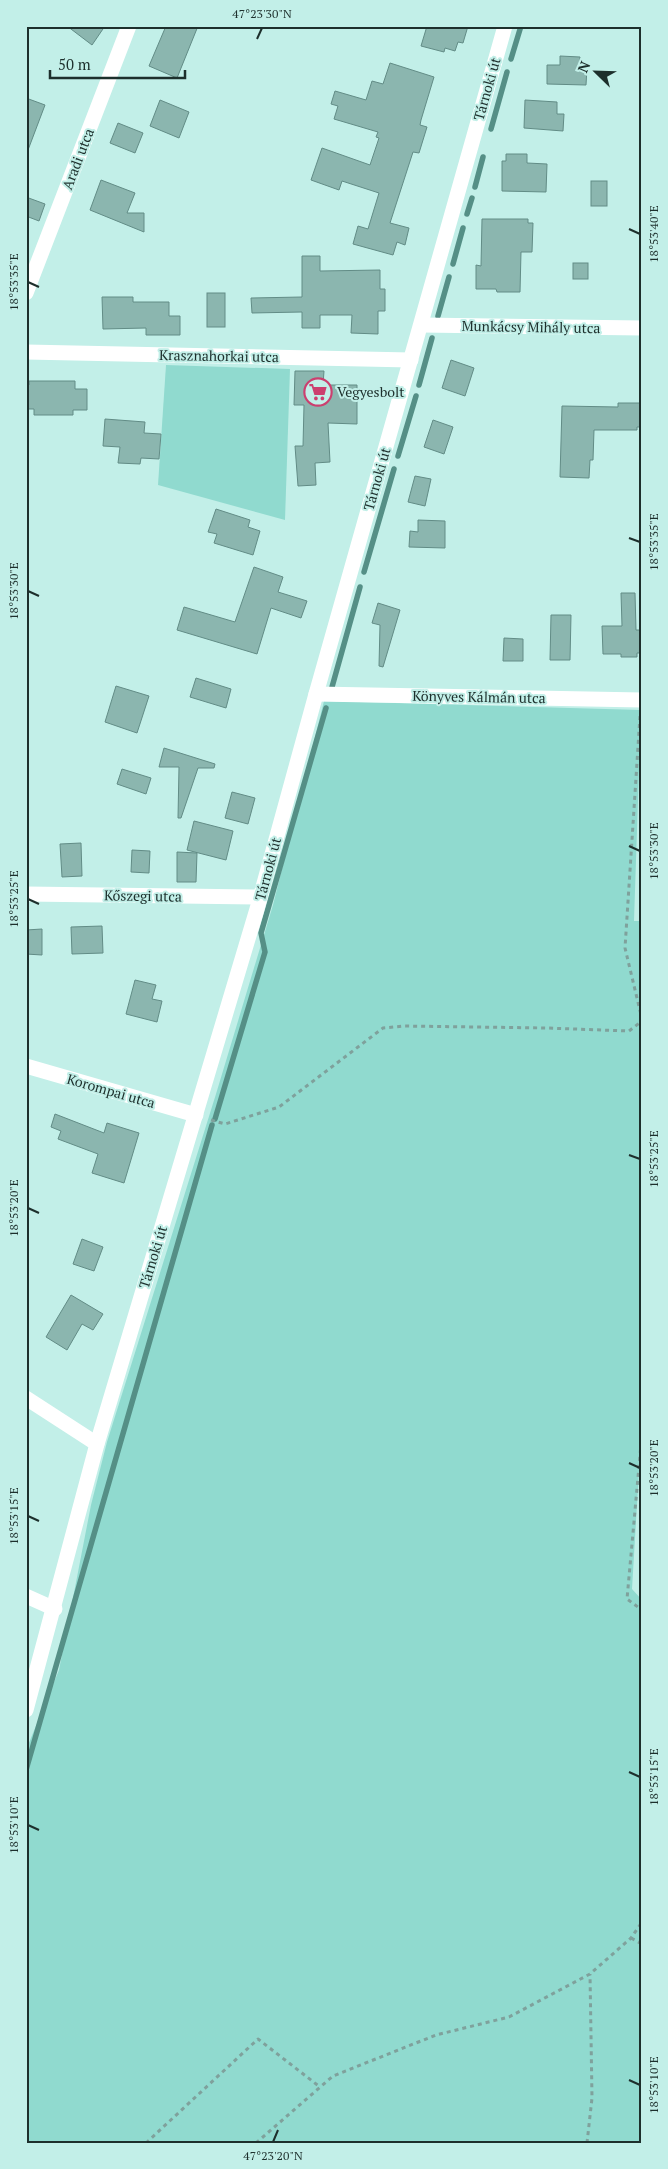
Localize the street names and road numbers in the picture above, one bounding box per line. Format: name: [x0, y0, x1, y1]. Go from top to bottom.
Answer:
street label: Tárnoki út: [468, 54, 505, 123]
street label: Aradi utca: [57, 125, 98, 192]
street label: Munkácsy Mihály utca: [461, 316, 601, 337]
street label: Krasznahorkai utca: [159, 345, 279, 366]
street label: Tárnoki út: [358, 444, 395, 513]
street label: Könyves Kálmán utca: [412, 686, 546, 707]
street label: Tárnoki út: [250, 834, 285, 903]
street label: Kőszegi utca: [104, 885, 182, 906]
street label: Korompai utca: [65, 1069, 157, 1112]
street label: Tárnoki út: [134, 1222, 171, 1291]

